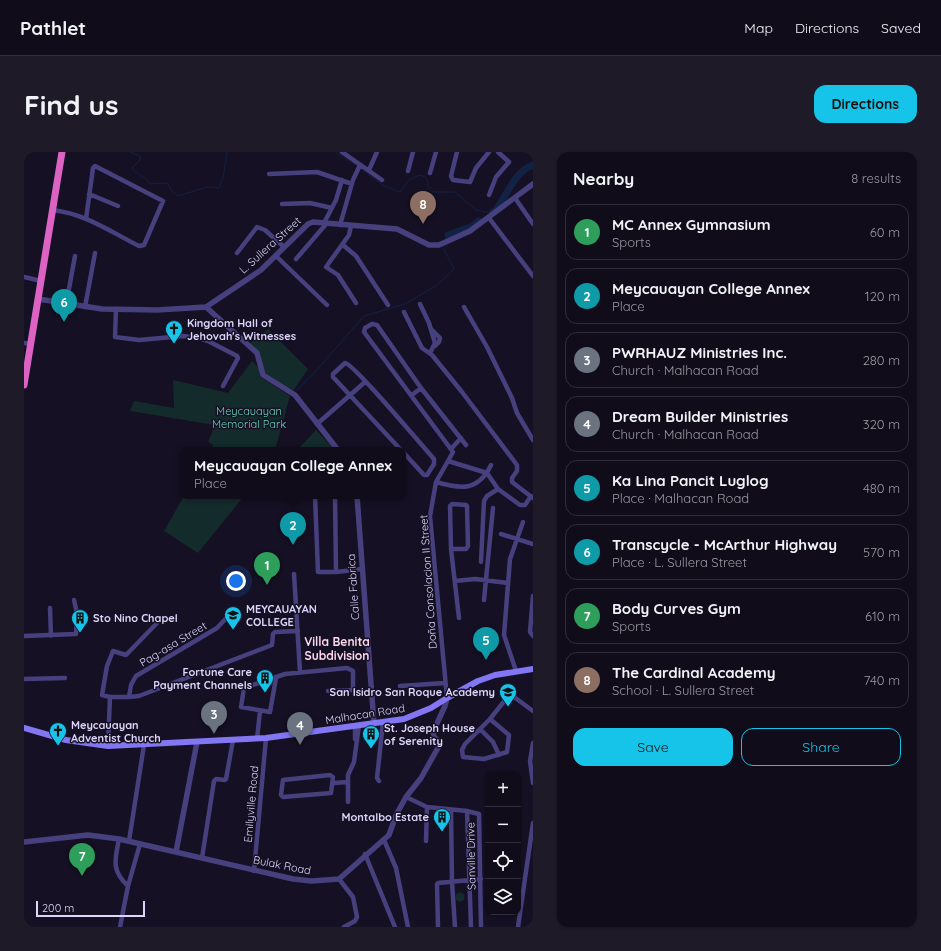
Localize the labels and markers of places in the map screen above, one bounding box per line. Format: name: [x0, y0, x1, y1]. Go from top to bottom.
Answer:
pin: 8: [410, 191, 436, 224]
pin: 6: [51, 289, 77, 322]
place label: Kingdom Hall of Jehovah's Witnesses: [187, 316, 296, 343]
church icon: Kingdom Hall of Jehovah's Witnesses: [164, 319, 184, 344]
pin: 2: [280, 512, 306, 545]
pin: 1: [254, 552, 280, 585]
place label: MEYCAUAYAN COLLEGE: [246, 602, 317, 629]
school or university icon: MEYCAUAYAN COLLEGE: [223, 605, 243, 630]
building icon: Sto Nino Chapel: [70, 608, 90, 633]
place label: Sto Nino Chapel: [93, 611, 178, 625]
pin: 5: [473, 627, 499, 660]
place label: Fortune Care Payment Channels: [153, 665, 252, 692]
building icon: Fortune Care Payment Channels: [255, 668, 275, 693]
school or university icon: San Isidro San Roque Academy: [498, 682, 518, 707]
place label: San Isidro San Roque Academy: [330, 685, 495, 699]
pin: 3: [201, 701, 227, 734]
pin: 4: [287, 712, 313, 745]
place label: Meycauayan Adventist Church: [71, 718, 161, 745]
church icon: Meycauayan Adventist Church: [48, 721, 68, 746]
place label: St. Joseph House of Serenity: [384, 721, 476, 748]
building icon: St. Joseph House of Serenity: [361, 724, 381, 749]
building icon: Montalbo Estate: [432, 807, 452, 832]
place label: Montalbo Estate: [341, 810, 430, 824]
pin: 7: [69, 843, 95, 876]

